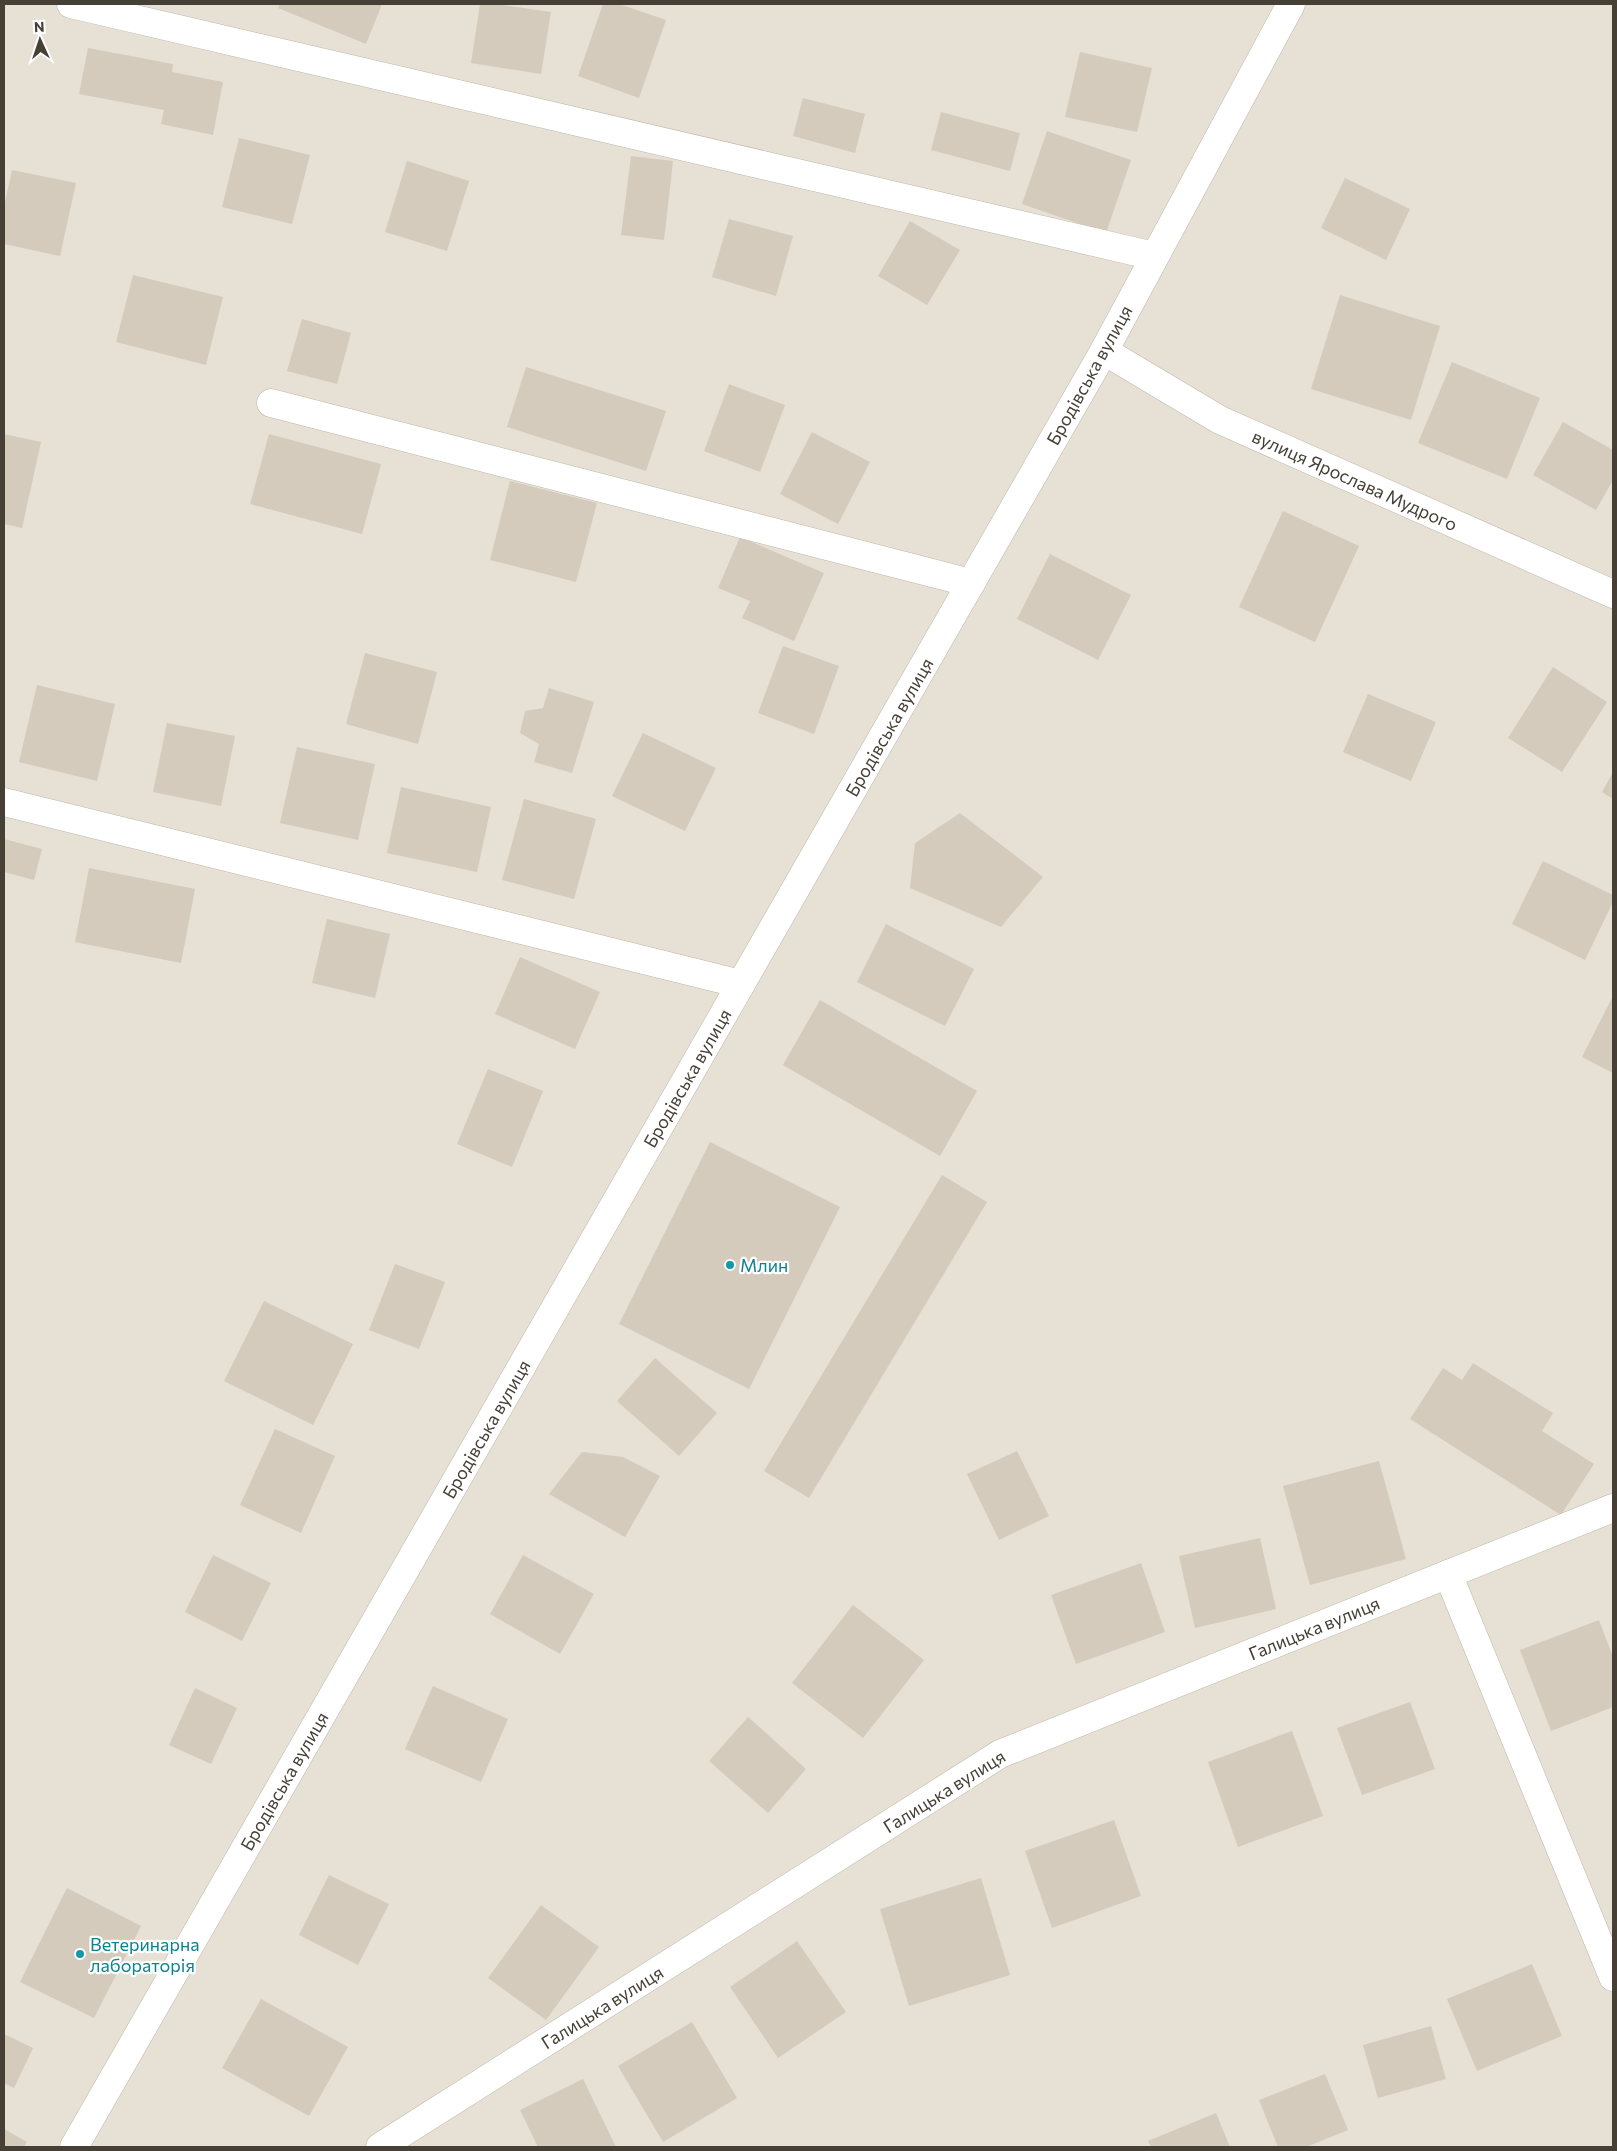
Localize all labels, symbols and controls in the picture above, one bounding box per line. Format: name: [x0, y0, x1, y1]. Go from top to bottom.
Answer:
north arrow: [15, 15, 65, 65]
text: N: [34, 18, 45, 35]
street label: Бродівська вулиця: [1041, 301, 1137, 449]
street label: вулиця Ярослава Мудрого: [1249, 425, 1461, 535]
street label: Бродівська вулиця: [840, 654, 938, 800]
street label: Бродівська вулиця: [638, 1005, 736, 1151]
place label: Млин: [740, 1254, 788, 1276]
marker: Млин: [724, 1259, 736, 1271]
street label: Бродівська вулиця: [437, 1356, 535, 1502]
street label: Галицька вулиця: [1245, 1592, 1383, 1664]
street label: Бродівська вулиця: [235, 1708, 333, 1854]
street label: Галицька вулиця: [879, 1745, 1009, 1837]
place label: Ветеринарна лабораторія: [90, 1933, 200, 1976]
marker: Ветеринарна лабораторія: [74, 1948, 86, 1960]
street label: Галицька вулиця: [537, 1961, 667, 2053]

